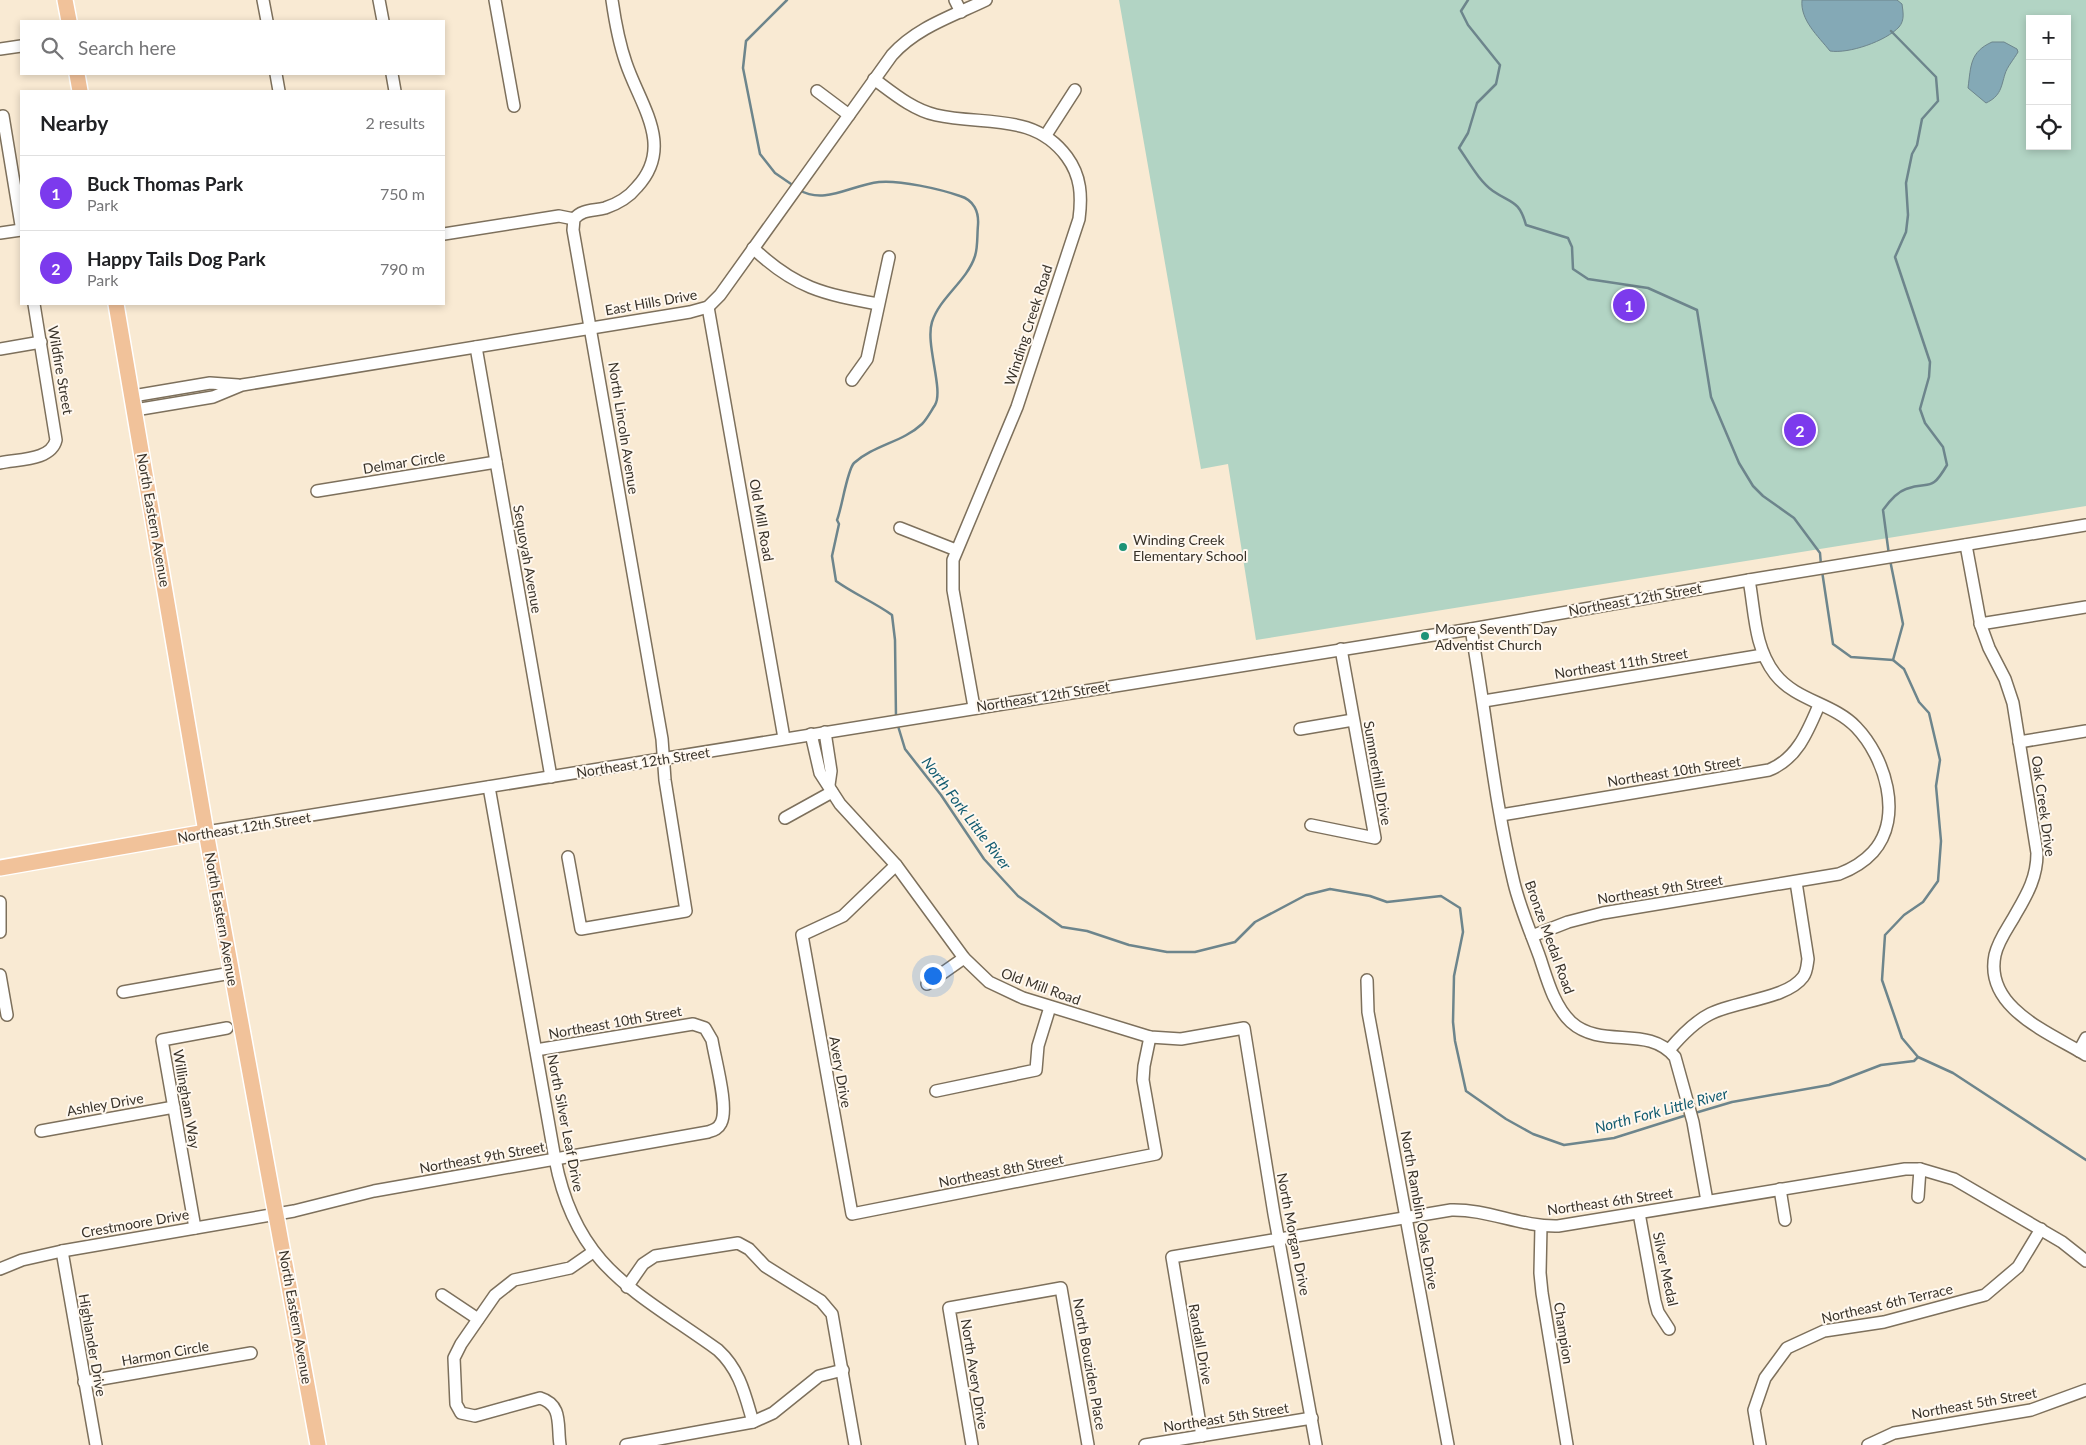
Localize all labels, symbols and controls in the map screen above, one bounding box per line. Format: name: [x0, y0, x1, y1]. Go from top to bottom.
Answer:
map controls: [2026, 15, 2071, 150]
button: +: [2026, 15, 2071, 60]
search box: [20, 20, 445, 75]
icon: search: [38, 34, 66, 62]
text: Search here: [78, 36, 176, 59]
button: −: [2026, 60, 2071, 105]
button: locate: [2026, 105, 2071, 150]
text: Nearby: [40, 110, 108, 135]
text: 2 results: [365, 113, 425, 132]
text: Buck Thomas Park: [87, 172, 243, 195]
text: 1: [51, 184, 61, 203]
text: 750 m: [380, 184, 425, 203]
text: Park: [87, 195, 118, 214]
text: Happy Tails Dog Park: [87, 247, 266, 270]
text: 2: [51, 259, 61, 278]
text: 790 m: [380, 259, 425, 278]
street label: Winding Creek Road: [1000, 262, 1056, 388]
text: Park: [87, 270, 118, 289]
street label: East Hills Drive: [604, 286, 698, 318]
pin: 1: [1613, 286, 1645, 324]
street label: Wildfire Street: [45, 324, 77, 416]
street label: North Lincoln Avenue: [605, 361, 643, 495]
pin: 2: [1784, 411, 1816, 449]
street label: Delmar Circle: [362, 447, 446, 477]
street label: North Eastern Avenue: [134, 452, 174, 588]
street label: Old Mill Road: [746, 478, 778, 562]
street label: Sequoyah Avenue: [510, 504, 546, 614]
place label: Winding Creek Elementary School: [1133, 531, 1247, 564]
marker: Winding Creek Elementary School: [1117, 541, 1129, 553]
street label: Northeast 12th Street: [1567, 579, 1703, 619]
place label: Moore Seventh Day Adventist Church: [1435, 620, 1558, 653]
marker: Moore Seventh Day Adventist Church: [1419, 630, 1431, 642]
street label: Northeast 11th Street: [1553, 644, 1689, 682]
street label: Northeast 12th Street: [975, 677, 1111, 715]
street label: Summerhill Drive: [1360, 720, 1396, 826]
street label: Northeast 12th Street: [575, 743, 711, 781]
street label: Northeast 10th Street: [1606, 752, 1742, 790]
water label: North Fork Little River: [919, 753, 1016, 874]
street label: Oak Creek Drive: [2029, 754, 2059, 858]
street label: Northeast 12th Street: [176, 808, 312, 846]
street label: North Eastern Avenue: [202, 851, 242, 987]
street label: Northeast 9th Street: [1596, 871, 1724, 907]
street label: Bronze Medal Road: [1522, 878, 1578, 996]
your location: [920, 963, 946, 989]
street label: Old Mill Road: [999, 964, 1083, 1008]
street label: Northeast 10th Street: [547, 1002, 683, 1042]
street label: Avery Drive: [826, 1035, 856, 1109]
street label: Willingham Way: [170, 1048, 204, 1151]
street label: North Silver Leaf Drive: [544, 1053, 588, 1193]
water label: North Fork Little River: [1593, 1083, 1730, 1136]
street label: Ashley Drive: [65, 1089, 145, 1119]
street label: North Ramblin Oaks Drive: [1398, 1129, 1442, 1291]
street label: Northeast 9th Street: [418, 1138, 546, 1176]
street label: Northeast 8th Street: [937, 1150, 1065, 1190]
street label: North Morgan Drive: [1274, 1171, 1314, 1297]
street label: Northeast 6th Street: [1546, 1184, 1674, 1218]
street label: Crestmoore Drive: [80, 1205, 190, 1241]
street label: Silver Medal: [1650, 1230, 1682, 1308]
street label: North Eastern Avenue: [276, 1249, 316, 1385]
street label: Northeast 6th Terrace: [1820, 1280, 1954, 1326]
street label: Highlander Drive: [76, 1292, 110, 1398]
street label: North Bouziden Place: [1070, 1297, 1110, 1431]
street label: Champion: [1551, 1301, 1577, 1365]
street label: Randall Drive: [1186, 1302, 1216, 1386]
street label: North Avery Drive: [958, 1317, 992, 1431]
street label: Harmon Circle: [120, 1337, 210, 1369]
street label: Northeast 5th Street: [1910, 1384, 2038, 1422]
street label: Northeast 5th Street: [1162, 1399, 1290, 1435]

